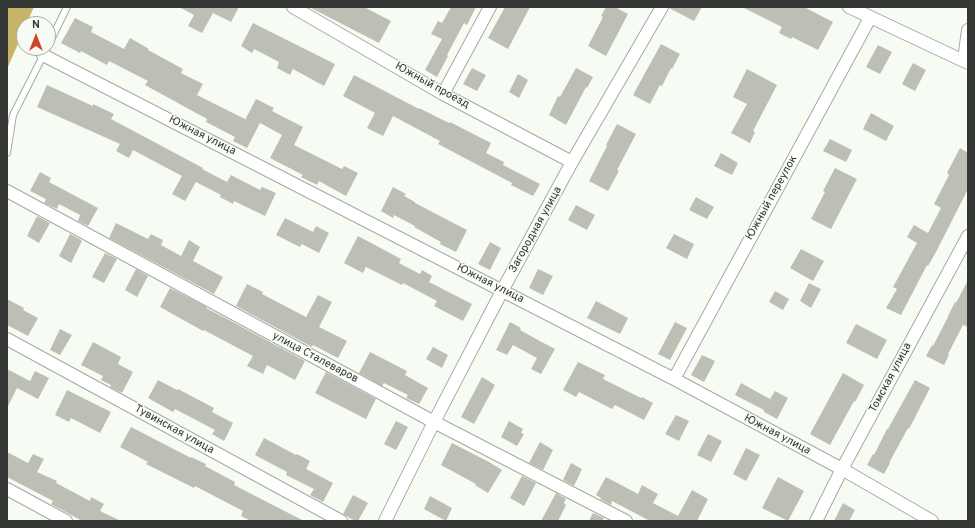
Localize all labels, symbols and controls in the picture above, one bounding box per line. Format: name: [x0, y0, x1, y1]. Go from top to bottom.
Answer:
north arrow: [16, 16, 56, 56]
text: N: [32, 18, 40, 32]
street label: Южный проезд: [392, 60, 472, 112]
street label: Южная улица: [166, 113, 238, 159]
street label: Южный переулок: [743, 153, 801, 243]
street label: Загородная улица: [507, 185, 565, 275]
street label: Южная улица: [454, 261, 526, 307]
street label: улица Сталеваров: [270, 330, 360, 386]
street label: Томская улица: [867, 341, 915, 415]
street label: Тувинская улица: [132, 403, 216, 457]
street label: Южная улица: [741, 412, 813, 458]

